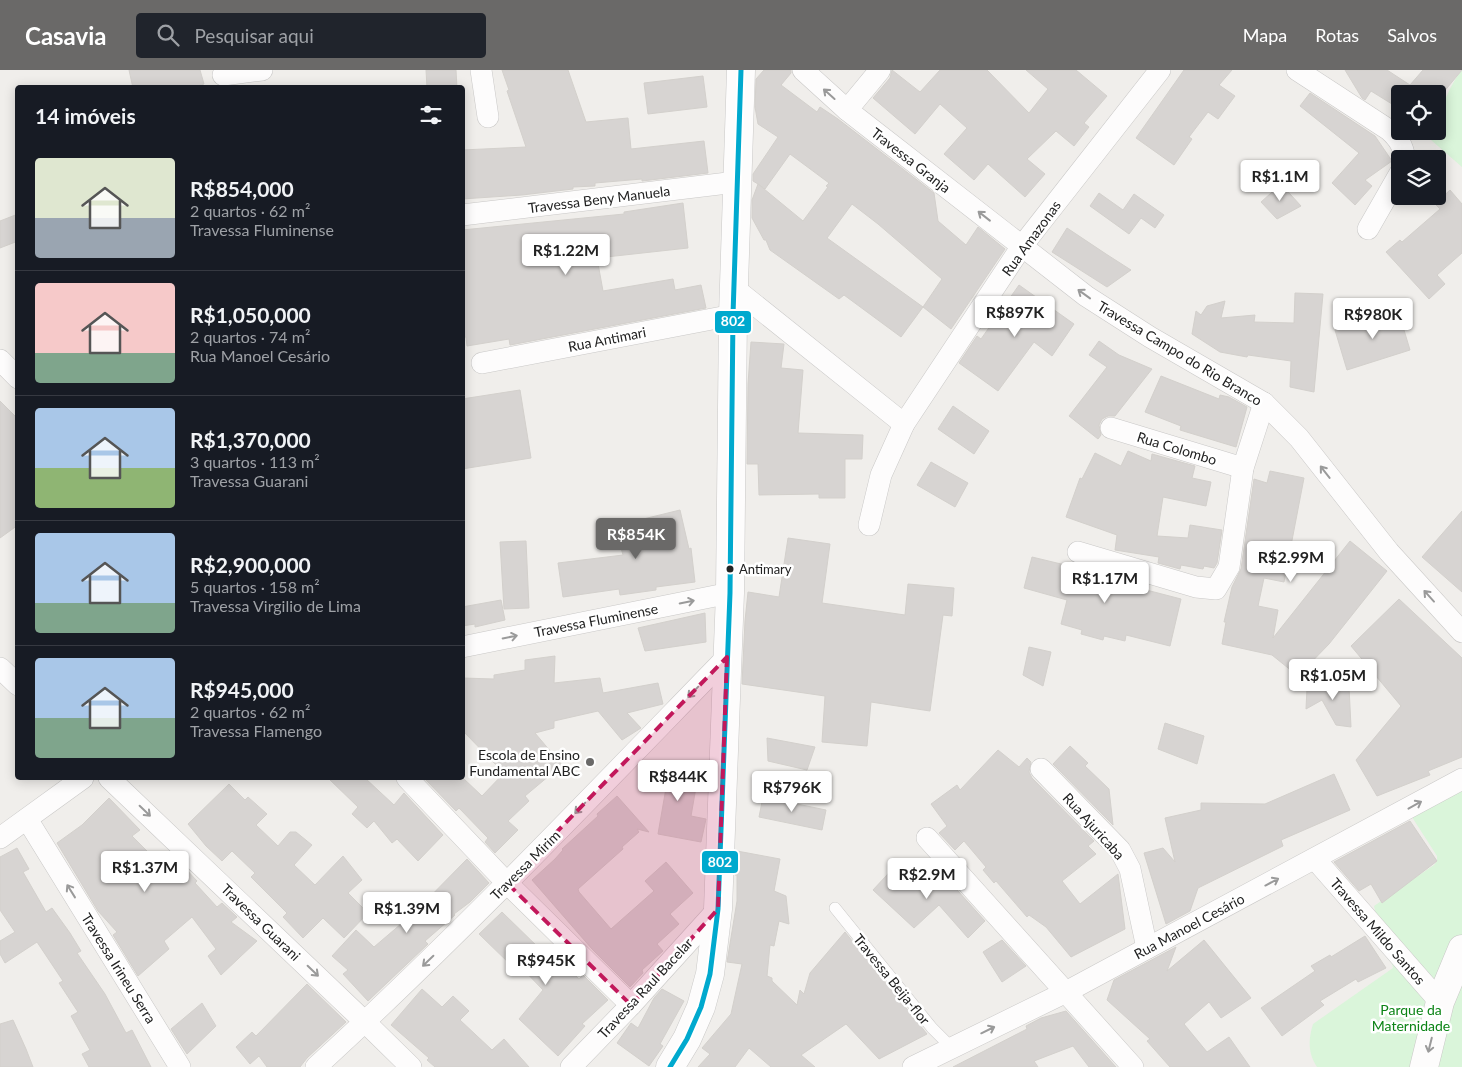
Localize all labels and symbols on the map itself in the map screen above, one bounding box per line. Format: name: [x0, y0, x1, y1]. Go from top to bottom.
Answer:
one-way arrow: [823, 88, 836, 99]
street label: Travessa Granja: [868, 124, 954, 196]
pin: R$1.1M: [1239, 160, 1321, 202]
street label: Travessa Beny Manuela: [527, 182, 671, 216]
street label: Rua Amazonas: [998, 197, 1064, 279]
one-way arrow: [978, 211, 991, 222]
pin: R$1.22M: [520, 234, 612, 276]
one-way arrow: [1077, 289, 1091, 299]
pin: R$897K: [974, 296, 1056, 338]
street label: Travessa Campo do Rio Branco: [1095, 297, 1265, 409]
pin: R$980K: [1332, 298, 1414, 340]
line badge: 802: [714, 310, 752, 334]
text: 802: [721, 312, 745, 329]
street label: Rua Antimari: [567, 323, 647, 355]
street label: Rua Colombo: [1135, 428, 1219, 468]
one-way arrow: [1320, 466, 1331, 479]
pin: R$854K: [595, 518, 677, 560]
pin: R$2.99M: [1245, 540, 1337, 583]
place label: Antimary: [739, 561, 792, 577]
pin: R$1.17M: [1059, 562, 1151, 604]
marker: Antimary: [725, 564, 735, 574]
one-way arrow: [1423, 590, 1435, 603]
one-way arrow: [678, 596, 694, 606]
street label: Travessa Fluminense: [533, 600, 659, 640]
one-way arrow: [502, 632, 518, 642]
pin: R$1.05M: [1287, 658, 1379, 701]
one-way arrow: [687, 685, 699, 698]
place label: Escola de Ensino Fundamental ABC: [469, 746, 581, 779]
marker: Escola de Ensino Fundamental ABC: [584, 756, 596, 768]
pin: R$844K: [637, 760, 719, 802]
pin: R$796K: [751, 770, 833, 813]
street label: Rua Ajuricaba: [1060, 789, 1128, 863]
one-way arrow: [1407, 799, 1421, 809]
one-way arrow: [574, 802, 586, 815]
one-way arrow: [138, 805, 151, 817]
street label: Travessa Mirim: [487, 827, 563, 903]
pin: R$1.37M: [99, 850, 191, 893]
line badge: 802: [701, 850, 739, 874]
text: 802: [708, 853, 732, 870]
pin: R$2.9M: [886, 858, 968, 900]
street label: Travessa Mildo Santos: [1327, 874, 1429, 988]
one-way arrow: [1264, 877, 1279, 887]
street label: Travessa Guarani: [218, 880, 304, 964]
one-way arrow: [66, 885, 76, 899]
street label: Rua Manoel Cesário: [1131, 890, 1247, 962]
pin: R$1.39M: [361, 892, 453, 934]
street label: Travessa Irineu Serra: [78, 910, 160, 1026]
street label: Travessa Beija-flor: [850, 930, 934, 1028]
street label: Travessa Raul Bacelar: [594, 934, 696, 1042]
pin: R$945K: [505, 944, 587, 986]
one-way arrow: [422, 954, 434, 967]
one-way arrow: [307, 965, 319, 978]
park label: Parque da Maternidade: [1372, 1001, 1450, 1034]
one-way arrow: [980, 1025, 995, 1034]
one-way arrow: [1425, 1036, 1434, 1052]

